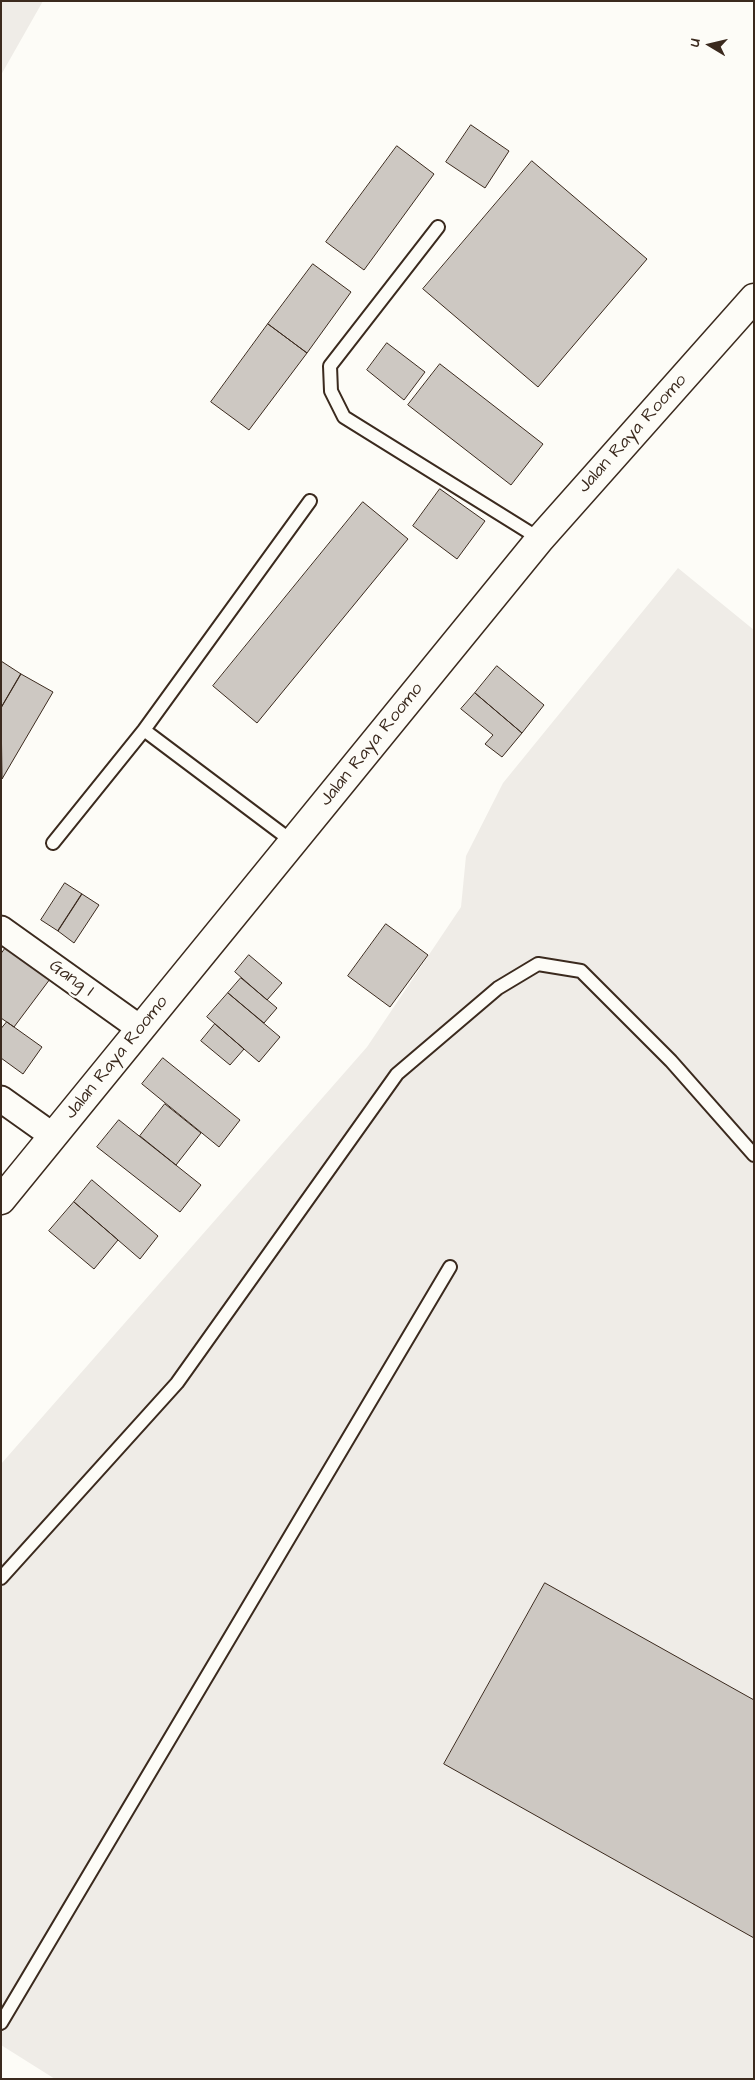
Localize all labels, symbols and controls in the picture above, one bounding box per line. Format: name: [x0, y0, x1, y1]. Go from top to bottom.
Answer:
north arrow: [685, 20, 735, 70]
text: U: [685, 37, 706, 48]
street label: Jalan Raya Roomo: [574, 370, 692, 498]
street label: Jalan Raya Roomo: [316, 679, 428, 811]
street label: Gang I: [44, 956, 98, 1002]
street label: Jalan Raya Roomo: [61, 992, 173, 1124]

